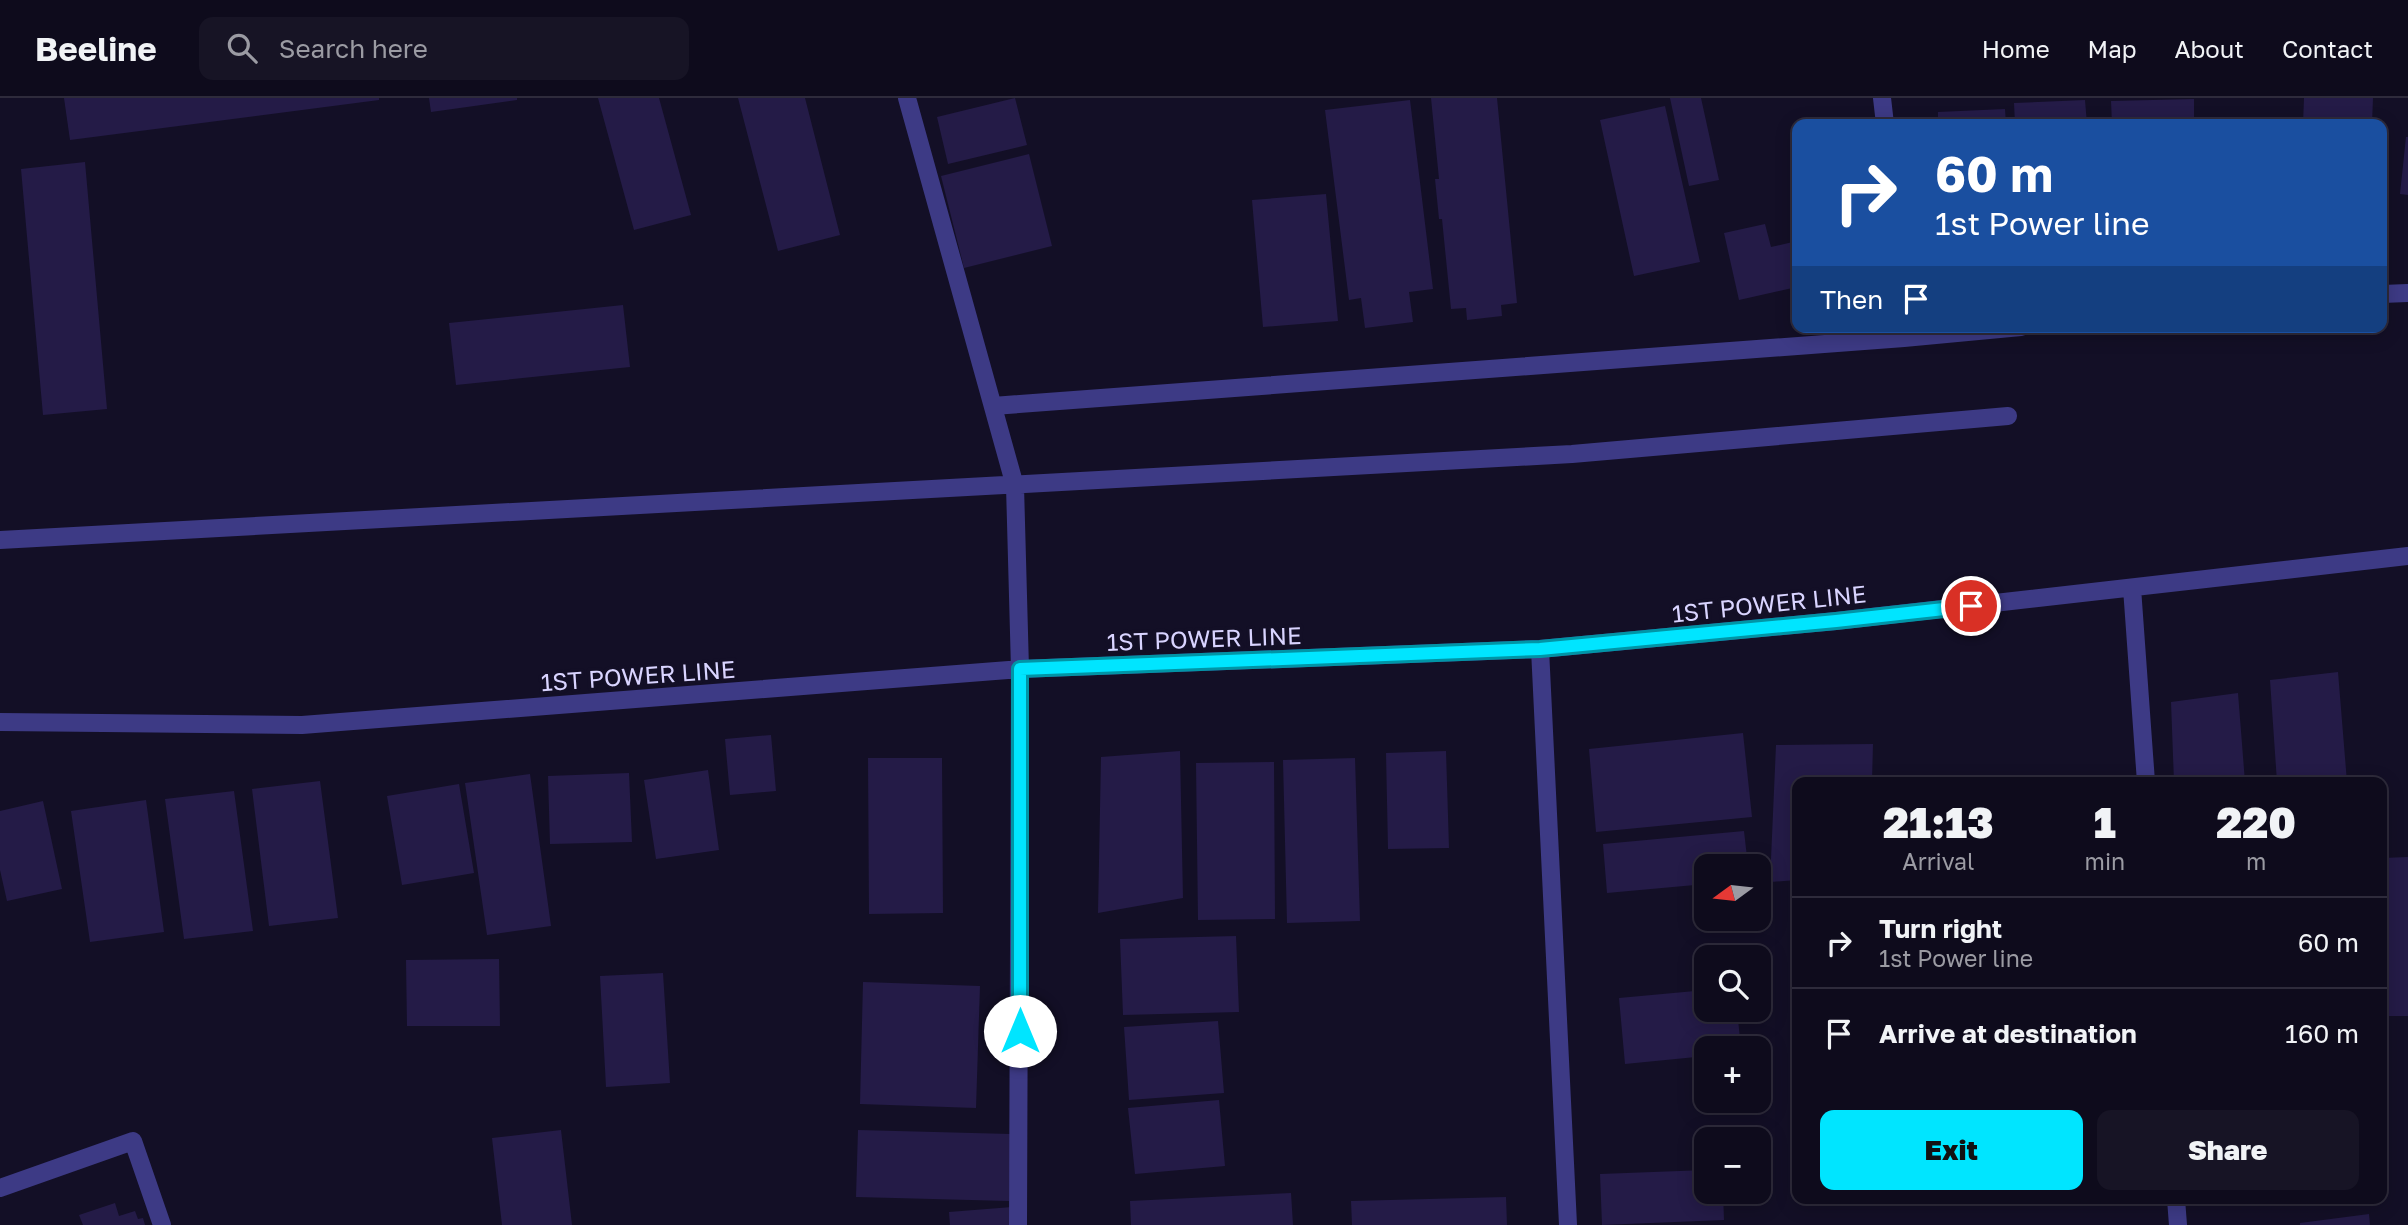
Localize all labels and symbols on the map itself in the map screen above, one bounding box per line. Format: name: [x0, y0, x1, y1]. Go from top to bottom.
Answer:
pin: [1941, 576, 2001, 636]
street label: 1ST POWER LINE: [1671, 578, 1867, 628]
street label: 1ST POWER LINE: [1106, 620, 1302, 656]
street label: 1ST POWER LINE: [540, 654, 736, 696]
north arrow: [1694, 854, 1771, 931]
position arrow: [983, 994, 1057, 1068]

